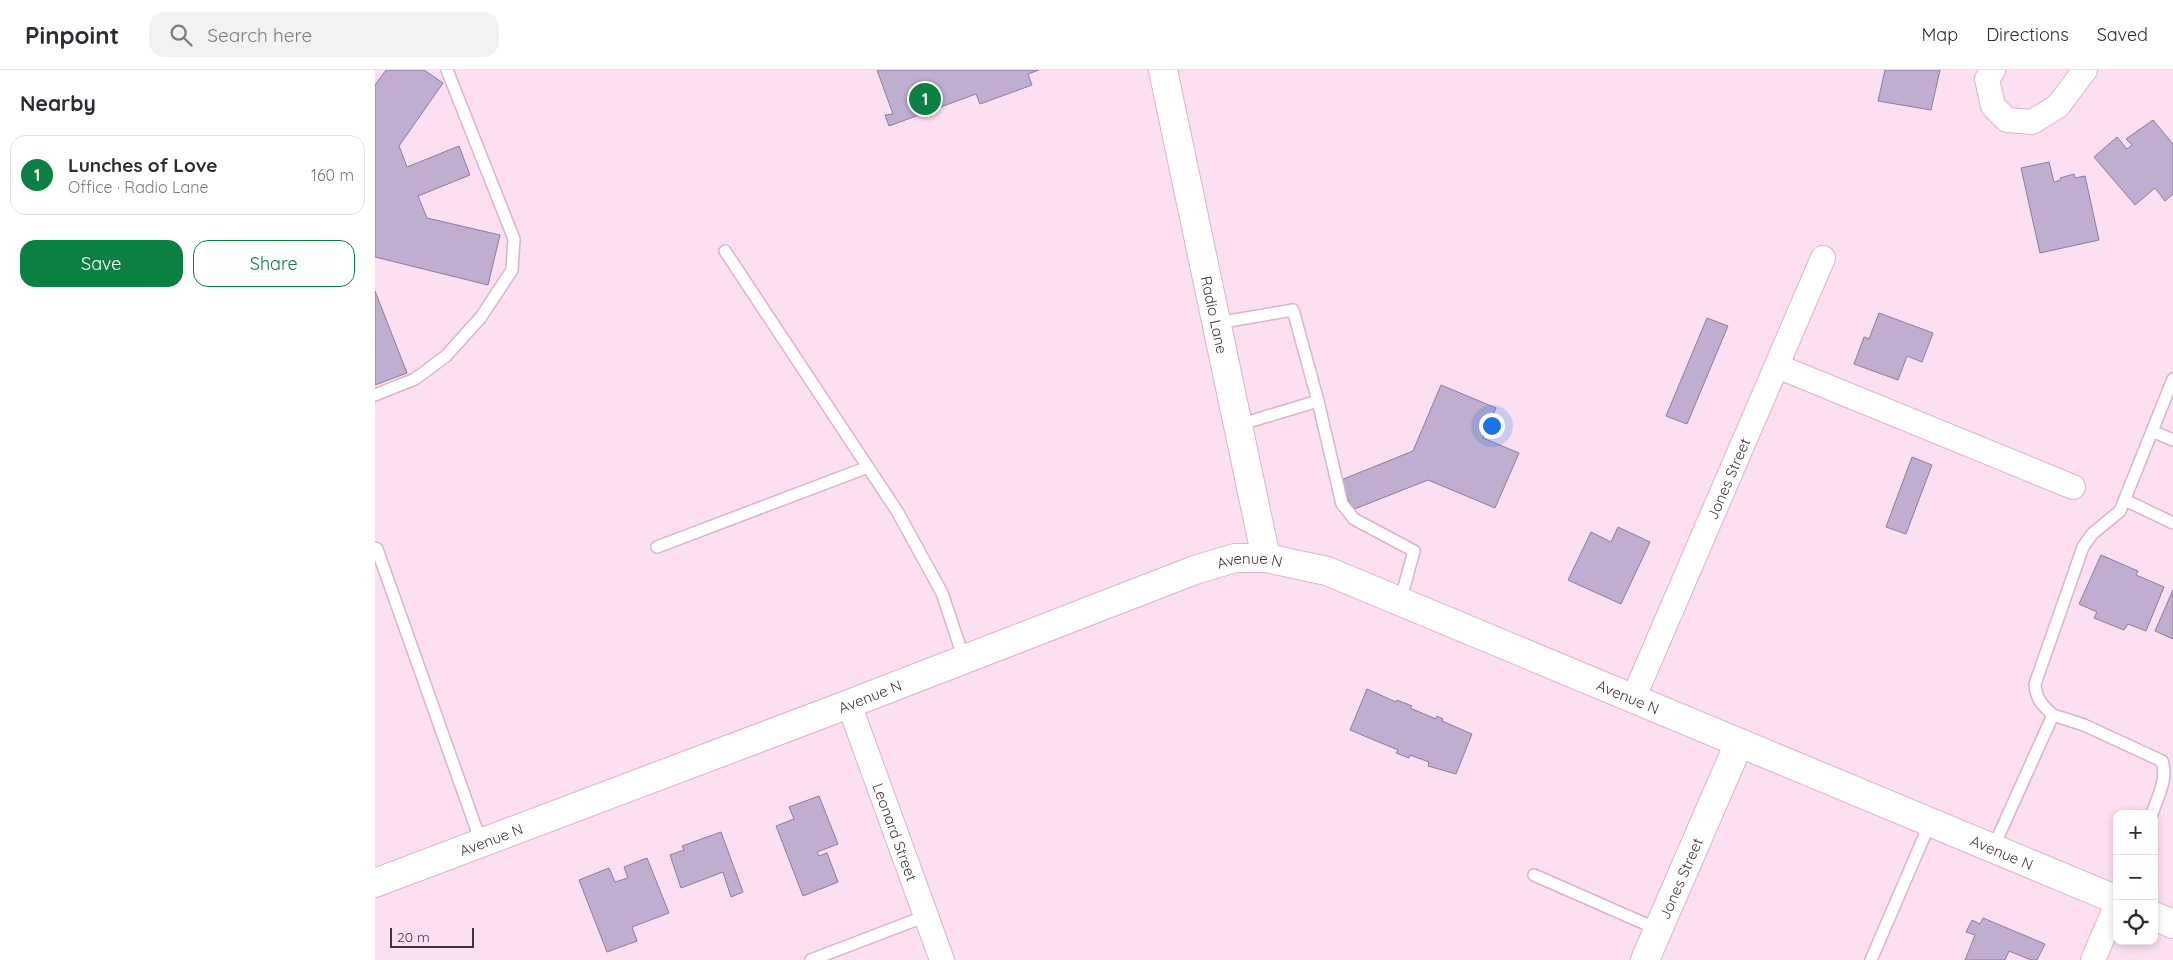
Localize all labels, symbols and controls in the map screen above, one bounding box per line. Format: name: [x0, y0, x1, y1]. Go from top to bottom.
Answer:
search box: [149, 12, 499, 57]
text: Pinpoint: [25, 20, 119, 50]
icon: search: [167, 21, 195, 49]
text: Search here: [207, 23, 312, 47]
text: Map: [1921, 23, 1958, 46]
text: Directions: [1986, 23, 2069, 46]
text: Saved: [2097, 23, 2148, 46]
pin: 1: [909, 80, 941, 118]
text: Nearby: [20, 90, 96, 116]
text: Lunches of Love: [68, 153, 218, 177]
text: 1: [34, 165, 40, 185]
text: 160 m: [311, 165, 354, 185]
text: Office · Radio Lane: [68, 177, 209, 197]
button: Save: [20, 240, 183, 287]
button: Share: [193, 240, 355, 287]
street label: Radio Lane: [1197, 274, 1232, 355]
your location: [1479, 413, 1505, 439]
street label: Jones Street: [1702, 435, 1754, 522]
street label: Avenue N: [1214, 549, 1284, 572]
street label: Avenue N: [835, 675, 904, 717]
street label: Avenue N: [1594, 675, 1662, 718]
street label: Leonard Street: [869, 780, 922, 883]
map controls: [2113, 810, 2158, 945]
button: +: [2113, 810, 2158, 855]
street label: Avenue N: [457, 819, 525, 860]
street label: Avenue N: [1968, 831, 2036, 874]
street label: Jones Street: [1654, 835, 1706, 922]
button: −: [2113, 855, 2158, 900]
button: locate: [2113, 900, 2158, 945]
scale bar: [390, 925, 474, 948]
text: 20 m: [397, 928, 430, 946]

